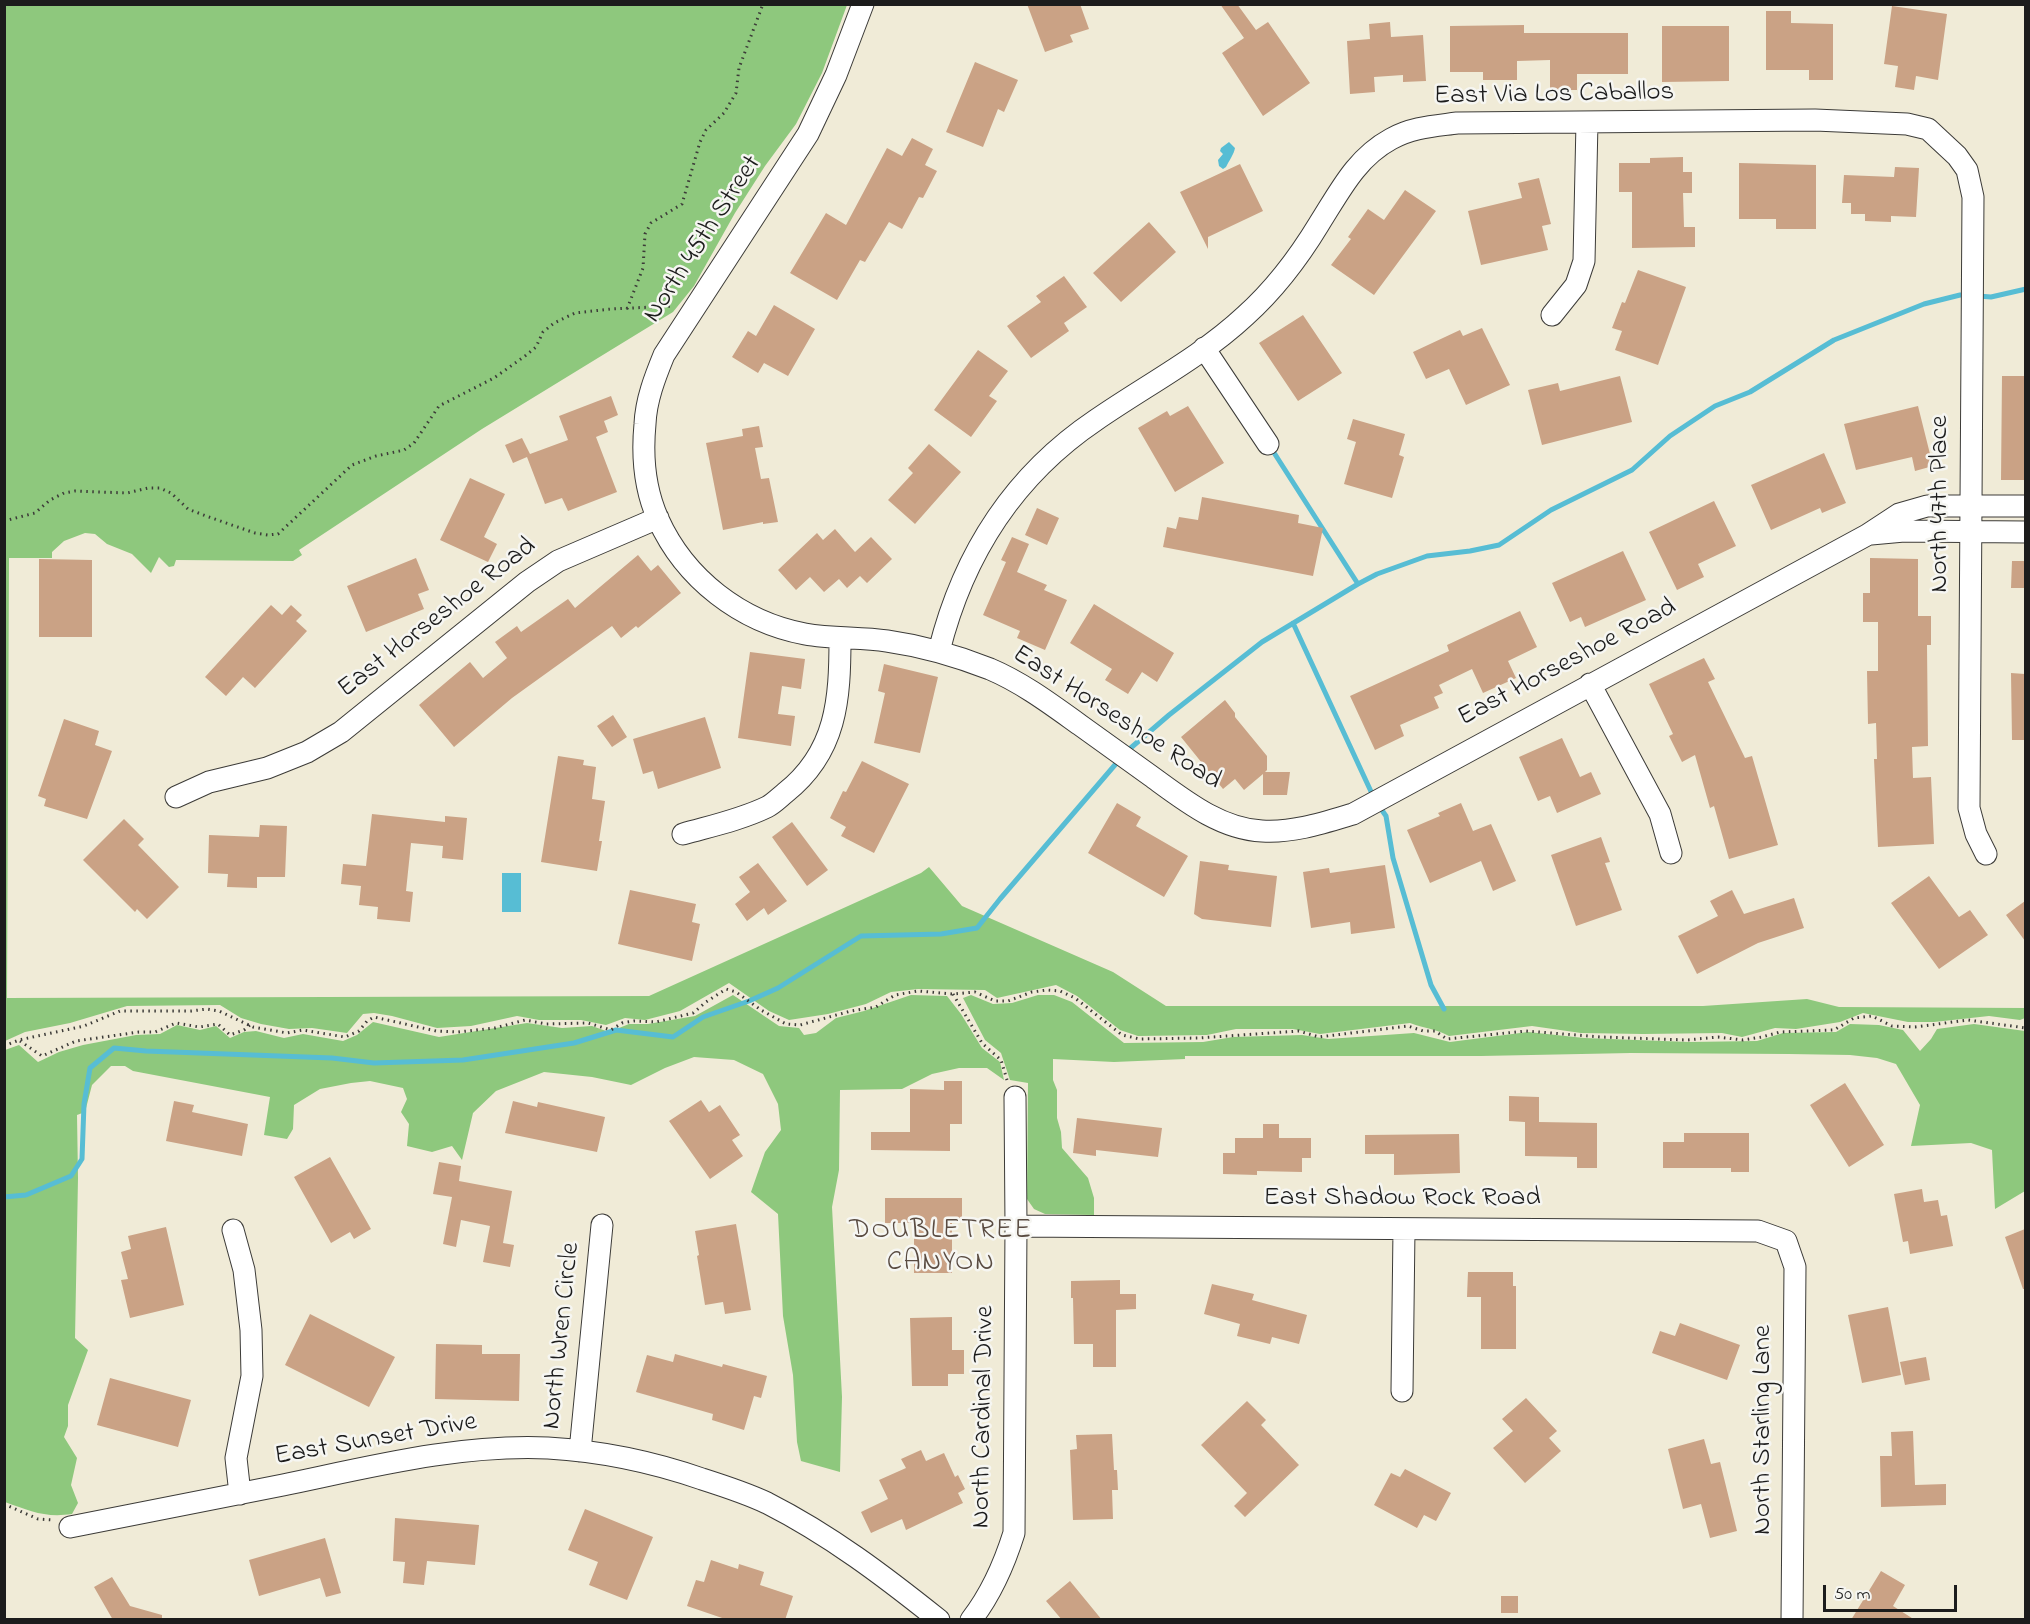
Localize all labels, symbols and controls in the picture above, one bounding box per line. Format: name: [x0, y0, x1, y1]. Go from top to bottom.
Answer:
street label: East Via Los Caballos: [1434, 78, 1674, 114]
street label: North 45th Street: [638, 150, 770, 330]
street label: North 47th Place: [1926, 415, 1958, 593]
street label: East Horseshoe Road: [332, 532, 544, 706]
street label: East Horseshoe Road: [1453, 593, 1683, 735]
street label: East Horseshoe Road: [1005, 639, 1227, 799]
street label: East Shadow Rock Road: [1263, 1184, 1541, 1216]
district label: DOUBLETREE CANYON: [849, 1215, 1033, 1281]
street label: North Wren Circle: [537, 1241, 589, 1431]
street label: North Cardinal Drive: [967, 1305, 1003, 1529]
street label: North Starling Lane: [1749, 1325, 1781, 1535]
street label: East Sunset Drive: [272, 1407, 480, 1475]
scale bar: [1826, 1573, 1960, 1611]
text: 50 m: [1834, 1582, 1871, 1608]

